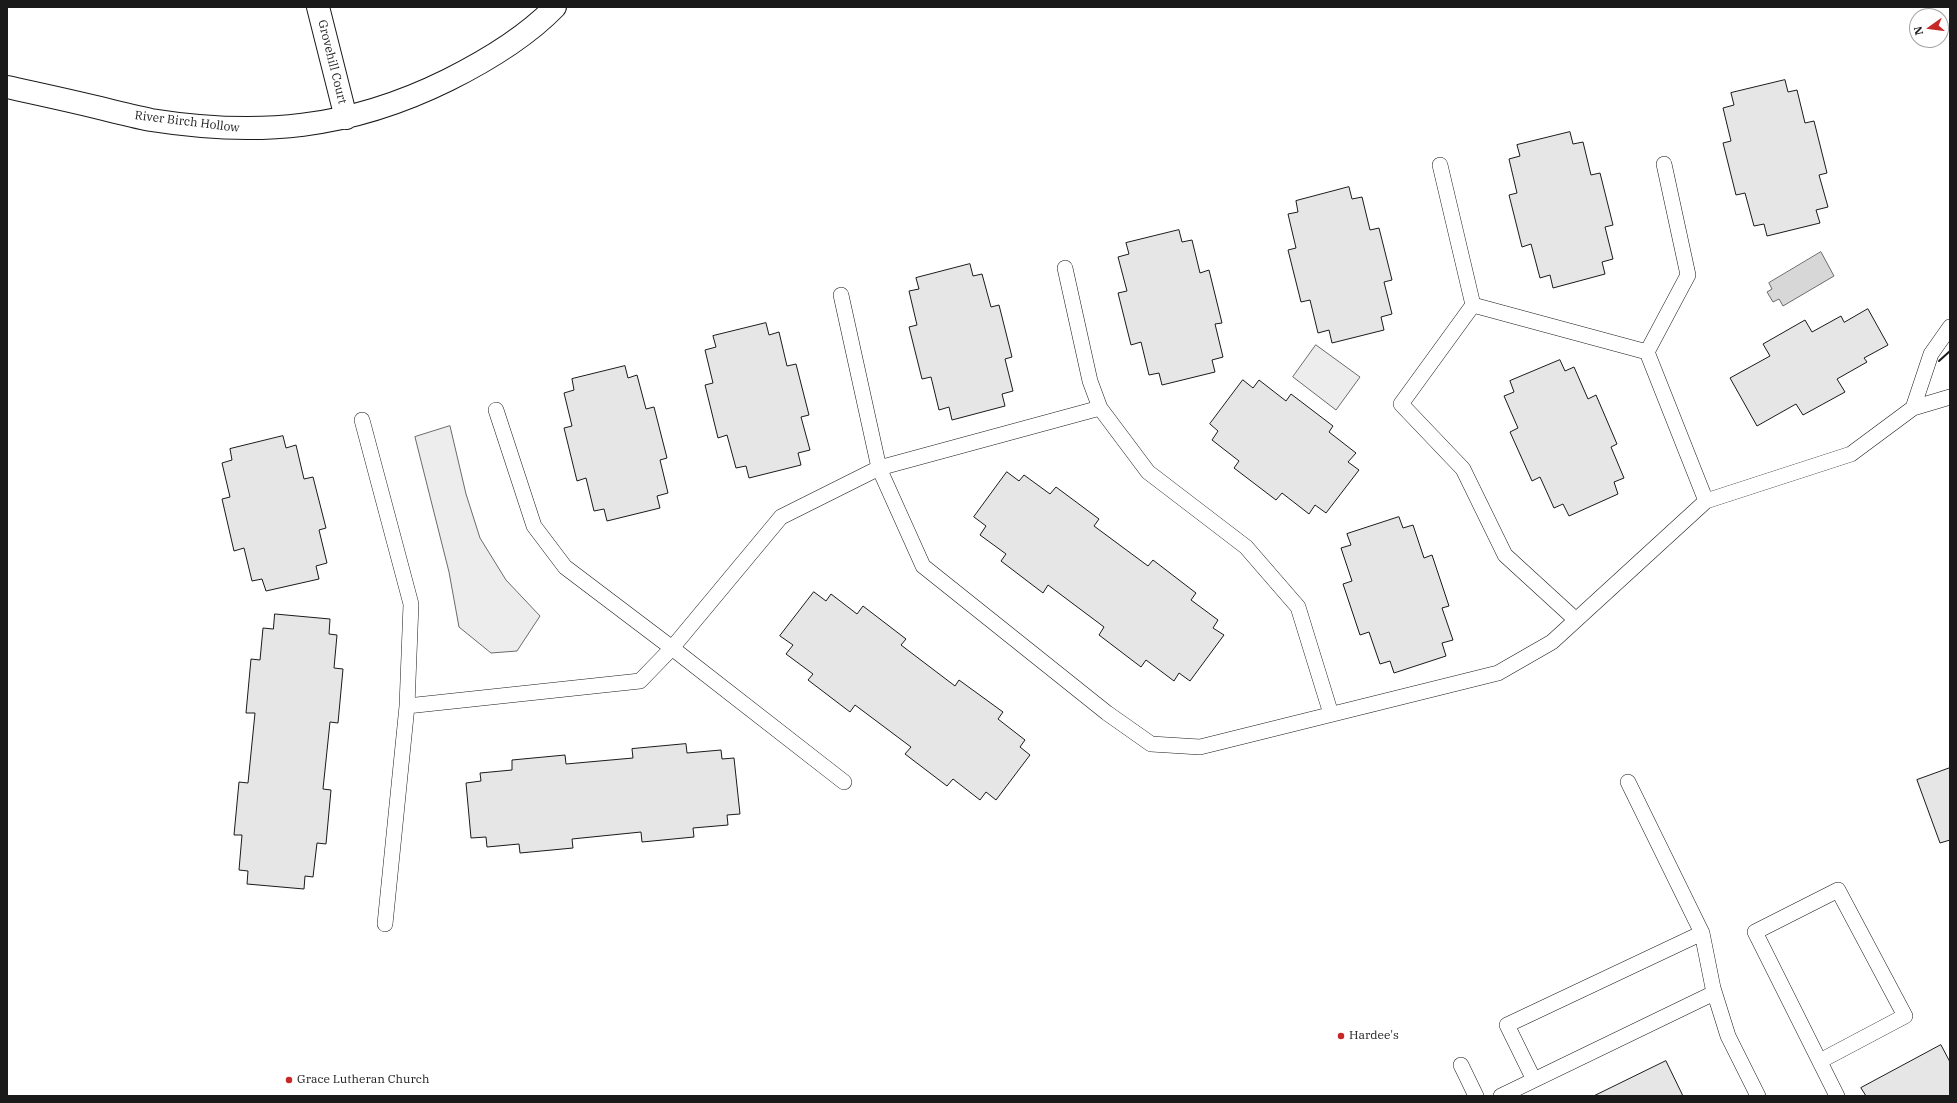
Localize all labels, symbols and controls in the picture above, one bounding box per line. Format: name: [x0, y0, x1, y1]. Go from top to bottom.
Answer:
north arrow: [1909, 8, 1949, 48]
street label: Grovehill Court: [315, 18, 349, 106]
text: N: [1910, 25, 1926, 37]
street label: River Birch Hollow: [134, 108, 240, 136]
place label: Hardee's: [1349, 1029, 1399, 1043]
marker: Hardee's: [1336, 1031, 1346, 1041]
place label: Grace Lutheran Church: [297, 1073, 429, 1087]
marker: Grace Lutheran Church: [284, 1075, 294, 1085]

